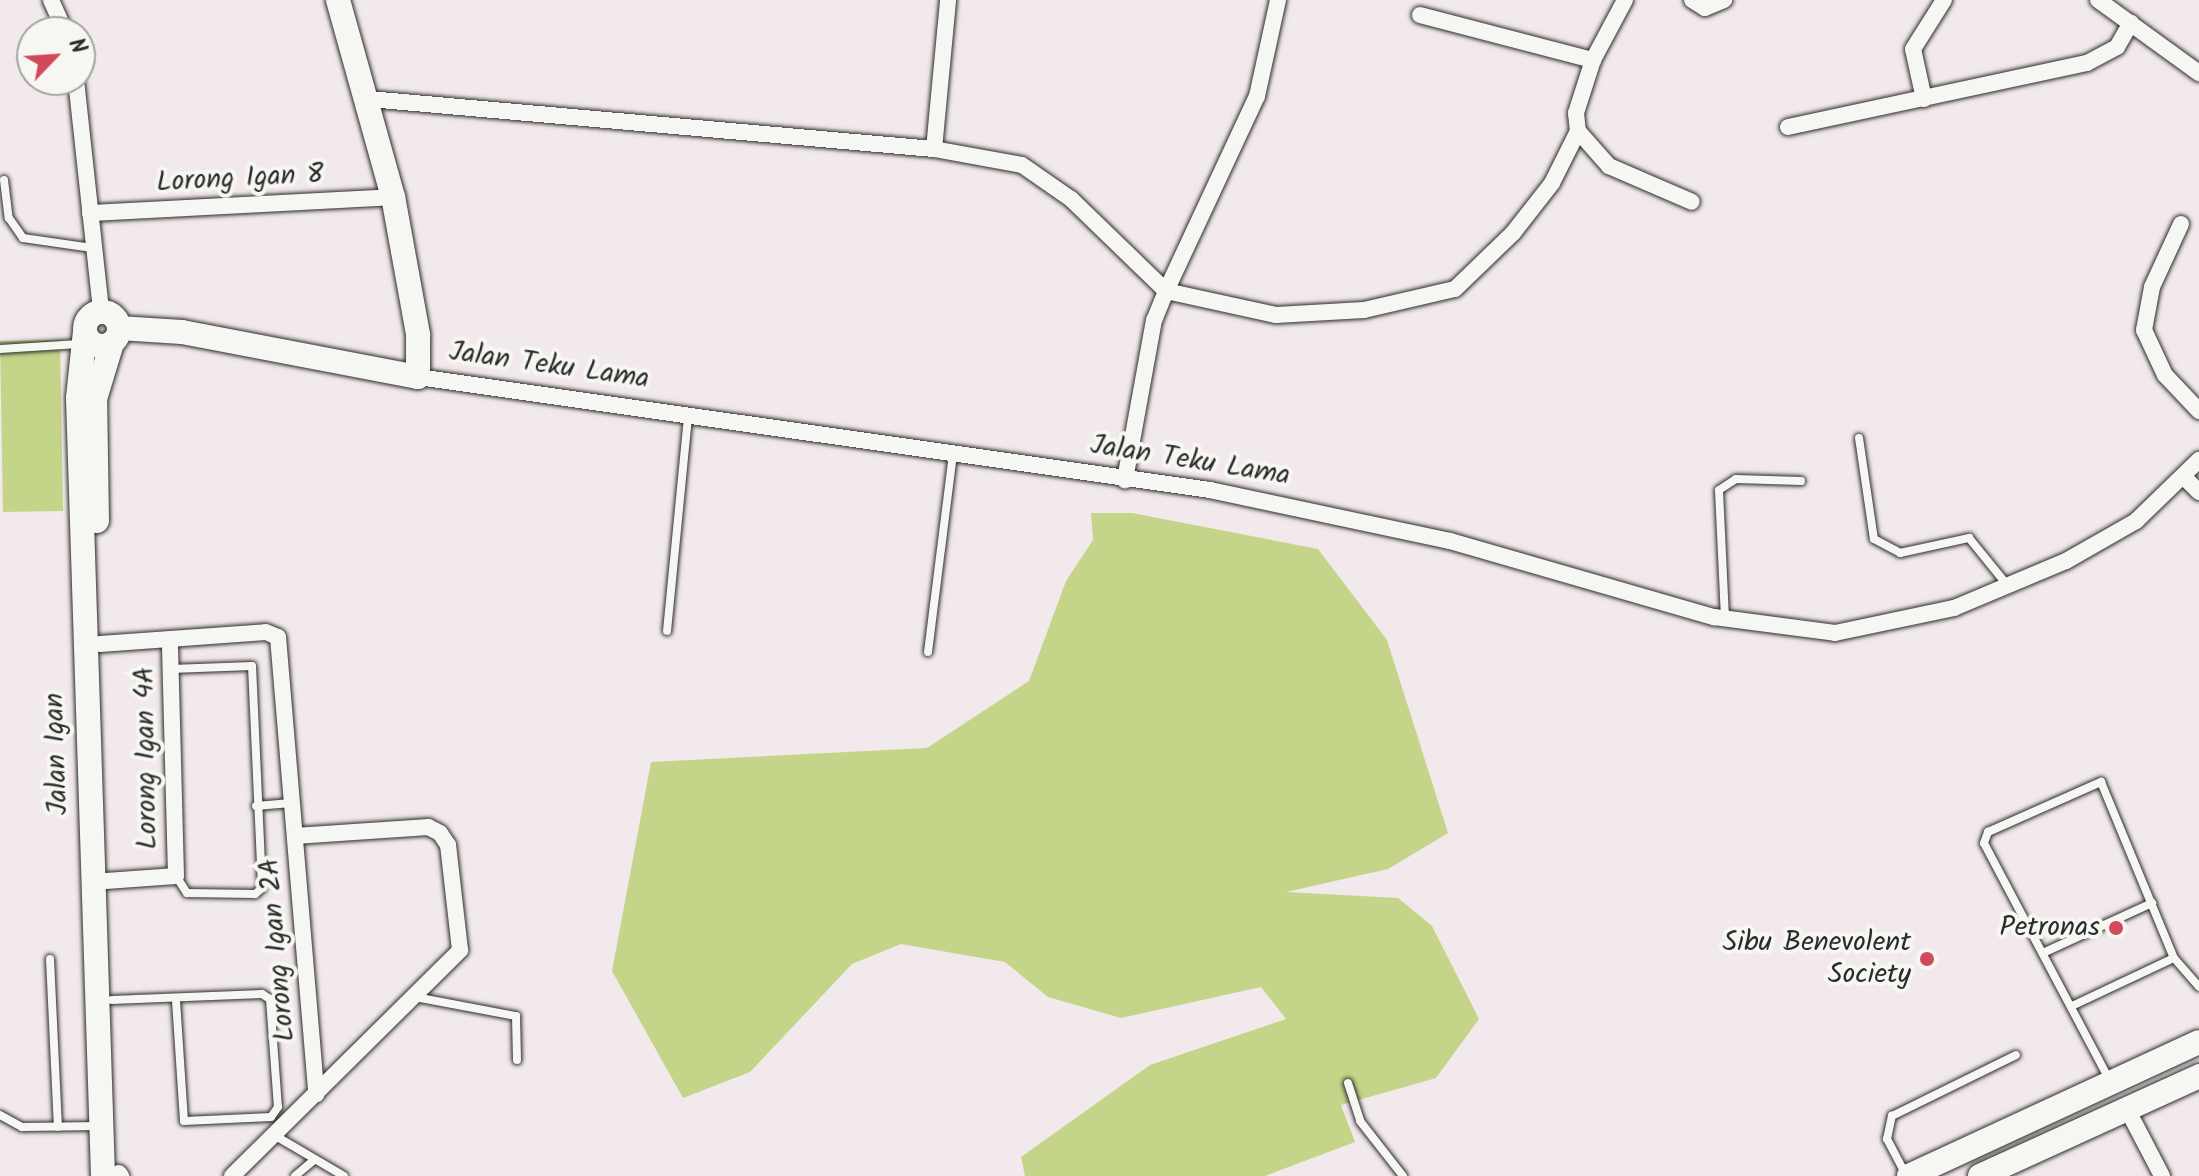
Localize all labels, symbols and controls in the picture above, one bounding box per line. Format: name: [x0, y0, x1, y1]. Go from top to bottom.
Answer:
north arrow: [16, 16, 96, 96]
text: N: [58, 33, 95, 60]
street label: Lorong Igan 8: [155, 158, 325, 200]
street label: Jalan Teku Lama: [447, 335, 651, 397]
street label: Jalan Teku Lama: [1088, 429, 1292, 493]
street label: Lorong Igan 4A: [129, 666, 165, 850]
street label: Jalan Igan: [38, 692, 76, 816]
street label: Lorong Igan 2A: [253, 857, 303, 1043]
place label: Petronas: [1999, 911, 2100, 945]
marker: Petronas: [2107, 919, 2125, 937]
place label: Sibu Benevolent Society: [1722, 926, 1911, 992]
marker: Sibu Benevolent Society: [1918, 950, 1936, 968]

